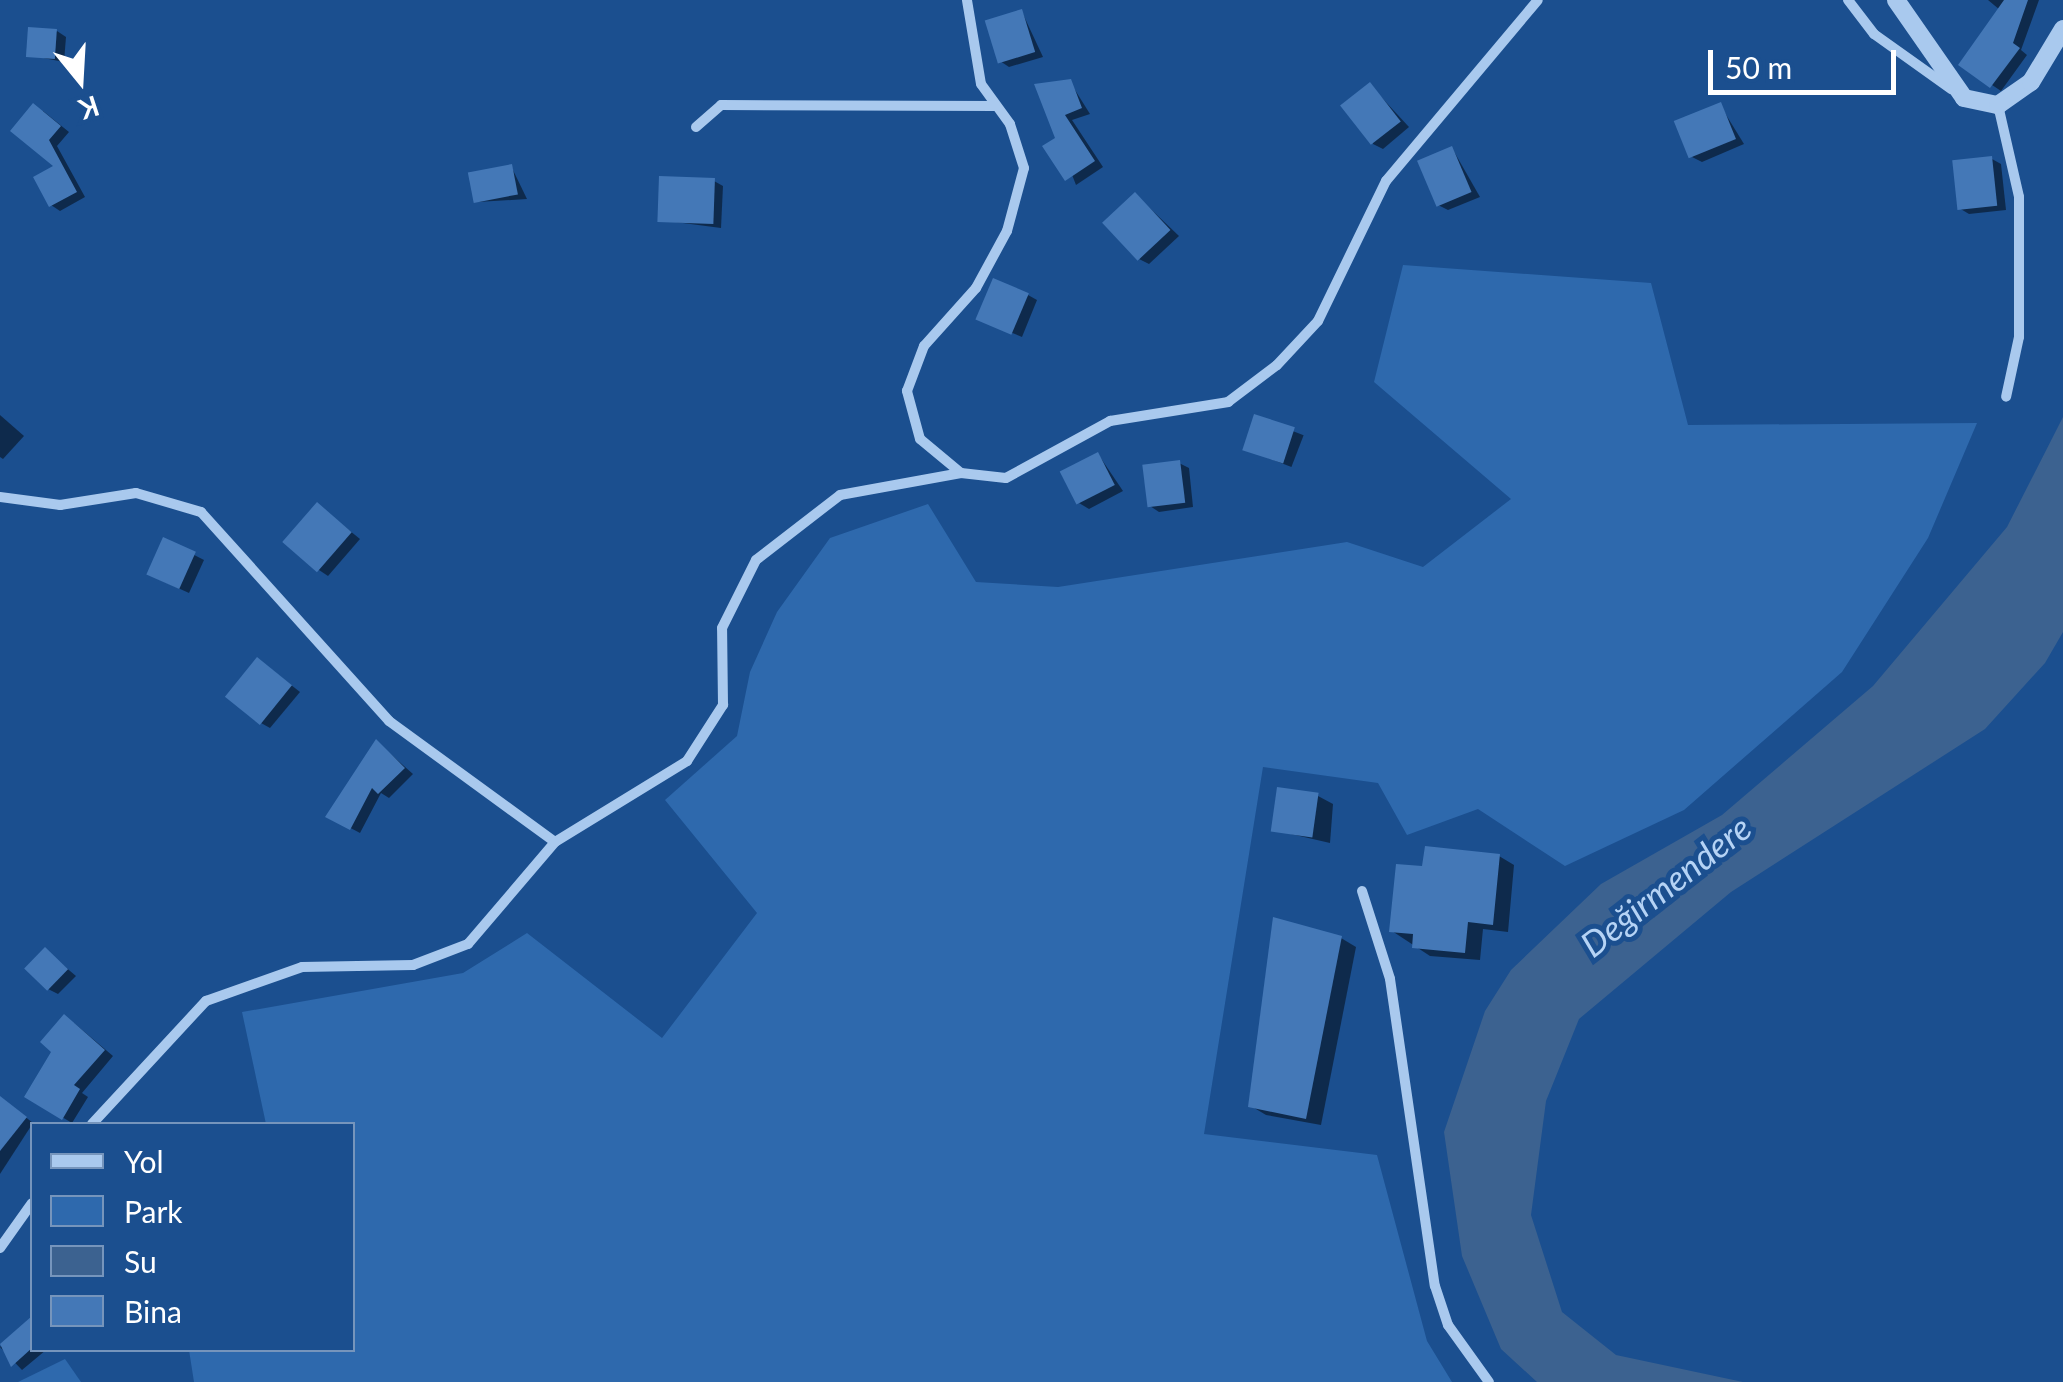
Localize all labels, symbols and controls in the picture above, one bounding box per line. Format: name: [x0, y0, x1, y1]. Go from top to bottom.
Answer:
north arrow: [30, 30, 130, 130]
scale bar: [1713, 30, 1900, 92]
text: 50 m: [1725, 49, 1792, 85]
text: K: [75, 89, 104, 128]
water label: Değirmendere: [1571, 805, 1759, 965]
legend: [30, 1122, 355, 1352]
text: Yol: [124, 1143, 164, 1179]
text: Park: [124, 1193, 183, 1229]
text: Su: [124, 1243, 157, 1279]
text: Bina: [124, 1293, 182, 1329]

